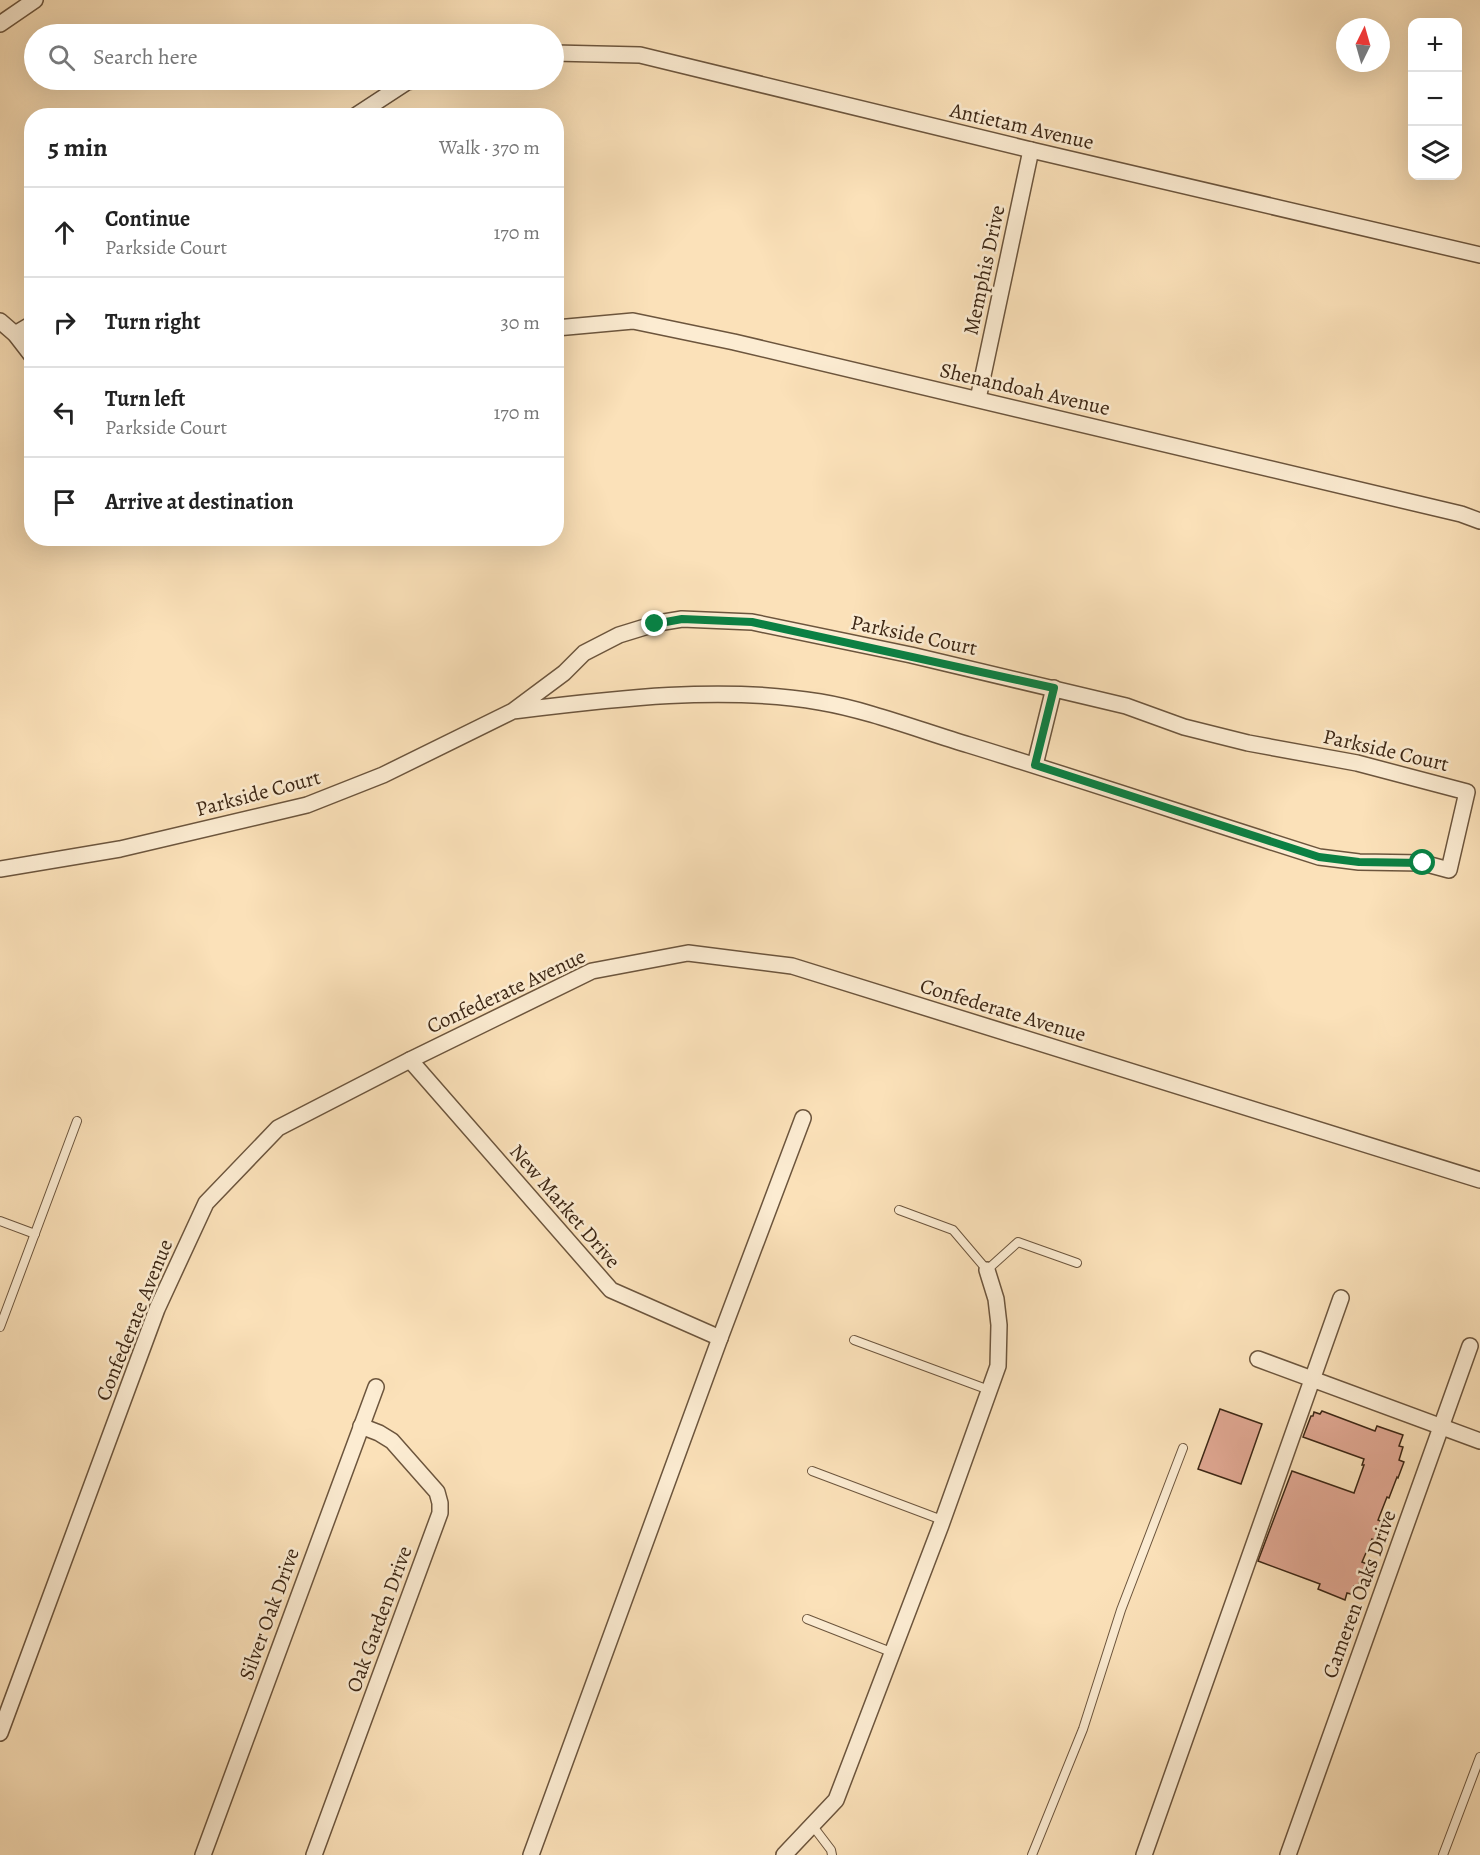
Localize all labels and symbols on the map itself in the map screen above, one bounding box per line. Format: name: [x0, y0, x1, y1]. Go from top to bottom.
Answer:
north arrow: [1336, 18, 1390, 72]
street label: Antietam Avenue: [947, 96, 1097, 156]
street label: Memphis Drive: [957, 202, 1011, 338]
street label: Shenandoah Avenue: [937, 356, 1113, 422]
street label: Parkside Court: [848, 608, 980, 662]
route end: [641, 610, 667, 636]
street label: Parkside Court: [1320, 722, 1452, 778]
street label: Parkside Court: [192, 763, 324, 823]
route start: [1409, 849, 1435, 875]
street label: Confederate Avenue: [422, 942, 590, 1040]
street label: Confederate Avenue: [917, 971, 1089, 1049]
street label: New Market Drive: [503, 1138, 627, 1274]
street label: Confederate Avenue: [89, 1235, 179, 1405]
street label: Cameren Oaks Drive: [1316, 1506, 1402, 1682]
street label: Oak Garden Drive: [340, 1542, 418, 1696]
street label: Silver Oak Drive: [232, 1544, 306, 1684]

